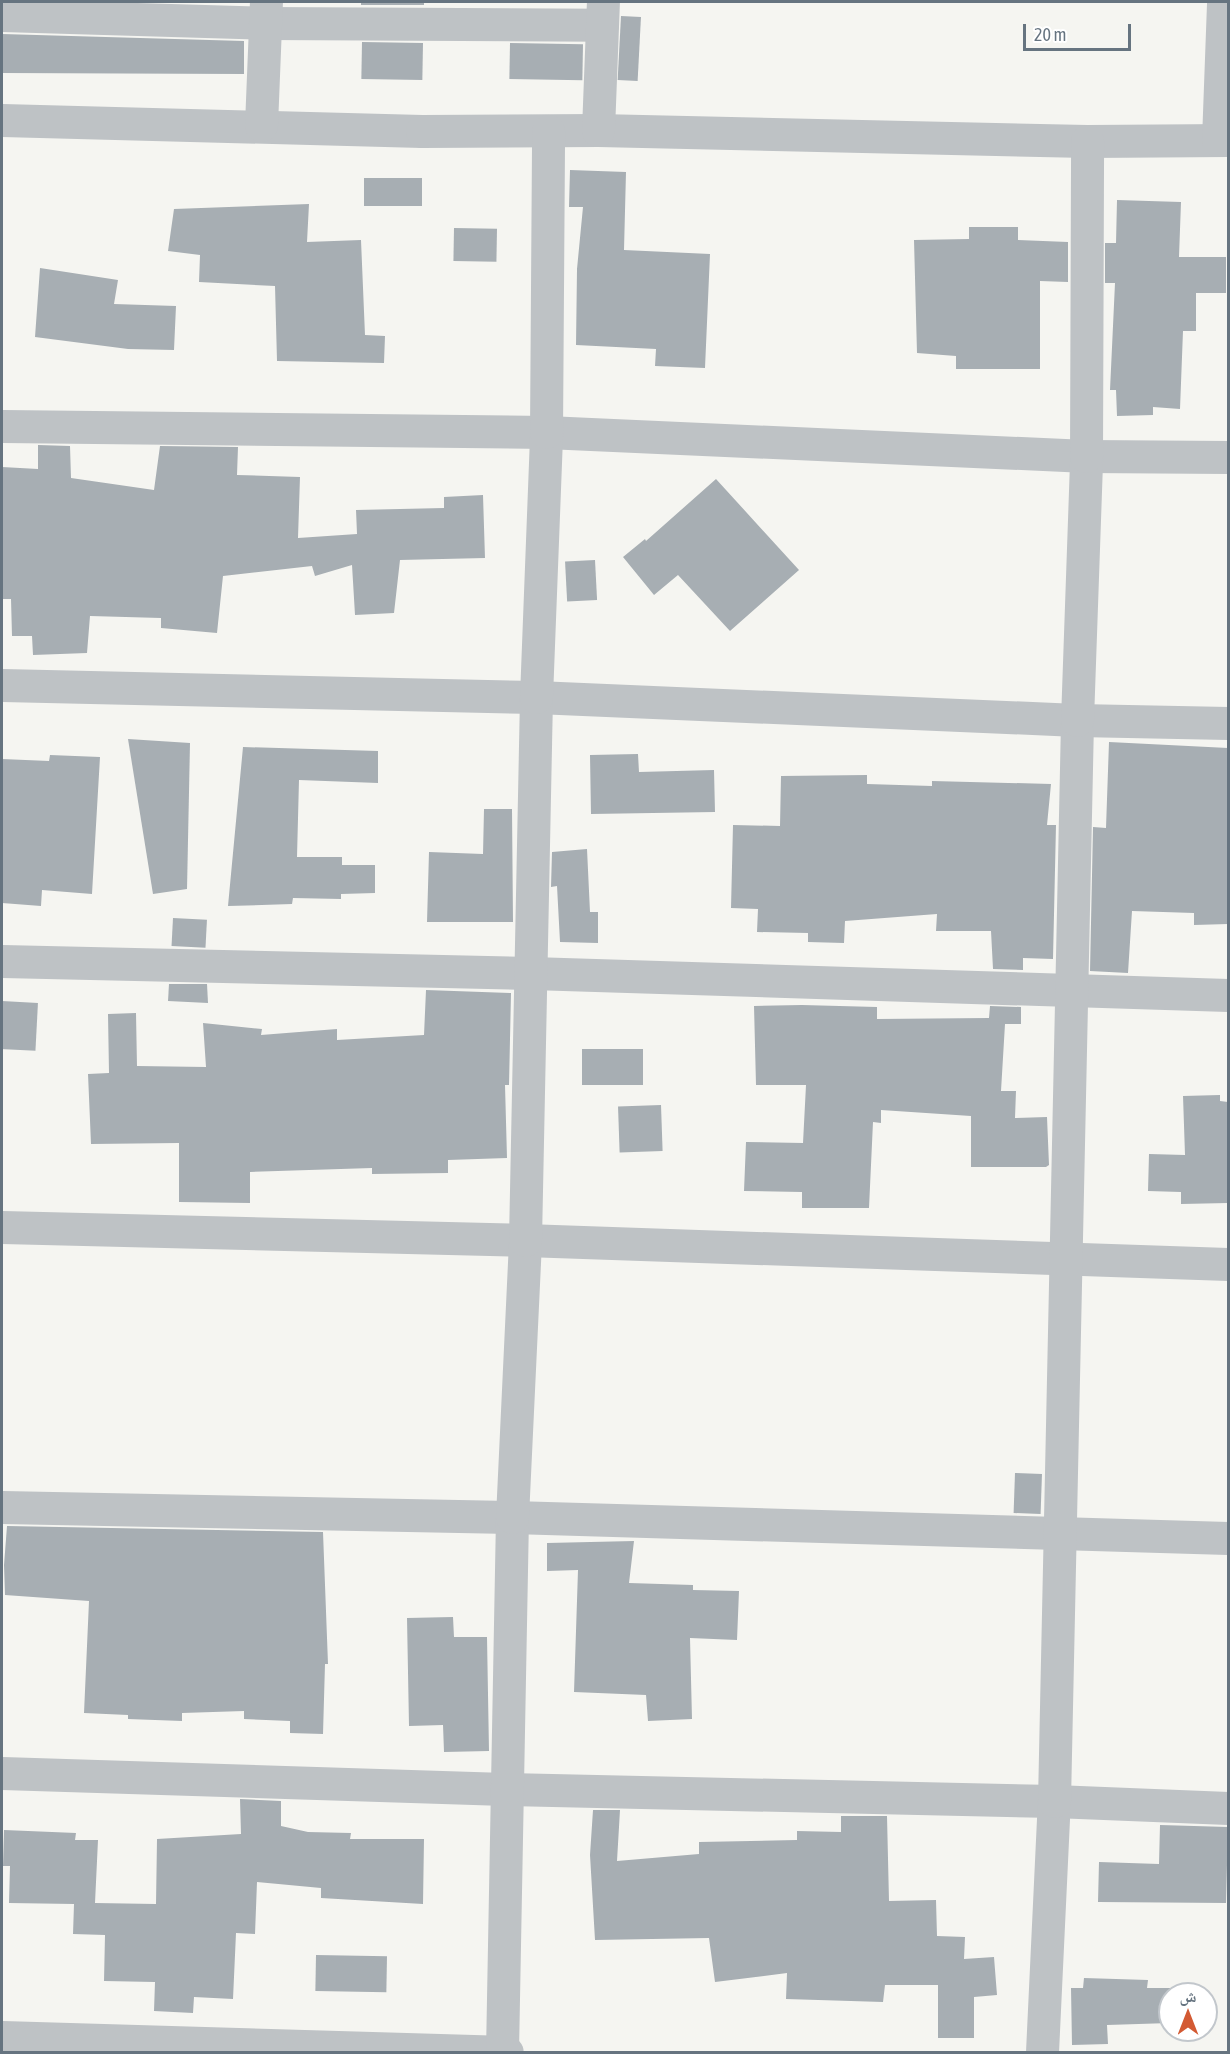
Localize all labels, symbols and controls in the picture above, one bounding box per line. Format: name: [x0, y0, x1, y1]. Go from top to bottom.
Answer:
scale bar: [1026, 12, 1134, 50]
text: 20 m: [1034, 24, 1066, 45]
north arrow: [1158, 1982, 1218, 2042]
text: ش: [1180, 1987, 1196, 2005]

